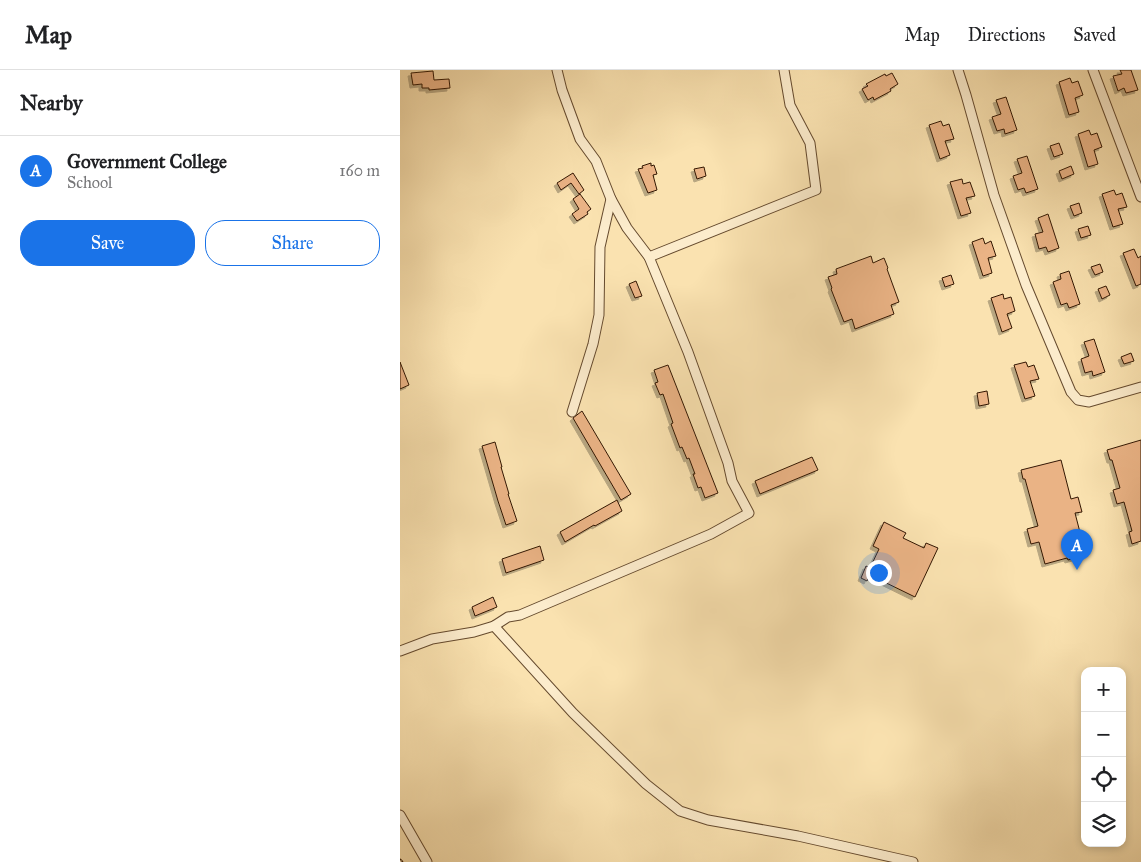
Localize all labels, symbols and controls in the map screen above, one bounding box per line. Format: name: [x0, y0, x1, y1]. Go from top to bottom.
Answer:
text: Map: [25, 20, 72, 50]
text: Map: [904, 24, 940, 46]
text: Directions: [968, 24, 1045, 46]
text: Saved: [1073, 24, 1116, 46]
text: Nearby: [20, 90, 83, 116]
text: Government College: [67, 150, 227, 173]
text: A: [31, 161, 41, 180]
text: 160 m: [339, 161, 380, 180]
text: School: [67, 173, 112, 192]
button: Save: [20, 220, 195, 266]
button: Share: [205, 220, 380, 266]
pin: A: [1061, 529, 1093, 570]
your location: [866, 560, 892, 586]
map controls: [1081, 667, 1126, 847]
button: +: [1081, 667, 1126, 712]
button: −: [1081, 712, 1126, 757]
button: locate: [1081, 757, 1126, 802]
button: layers: [1081, 802, 1126, 847]

